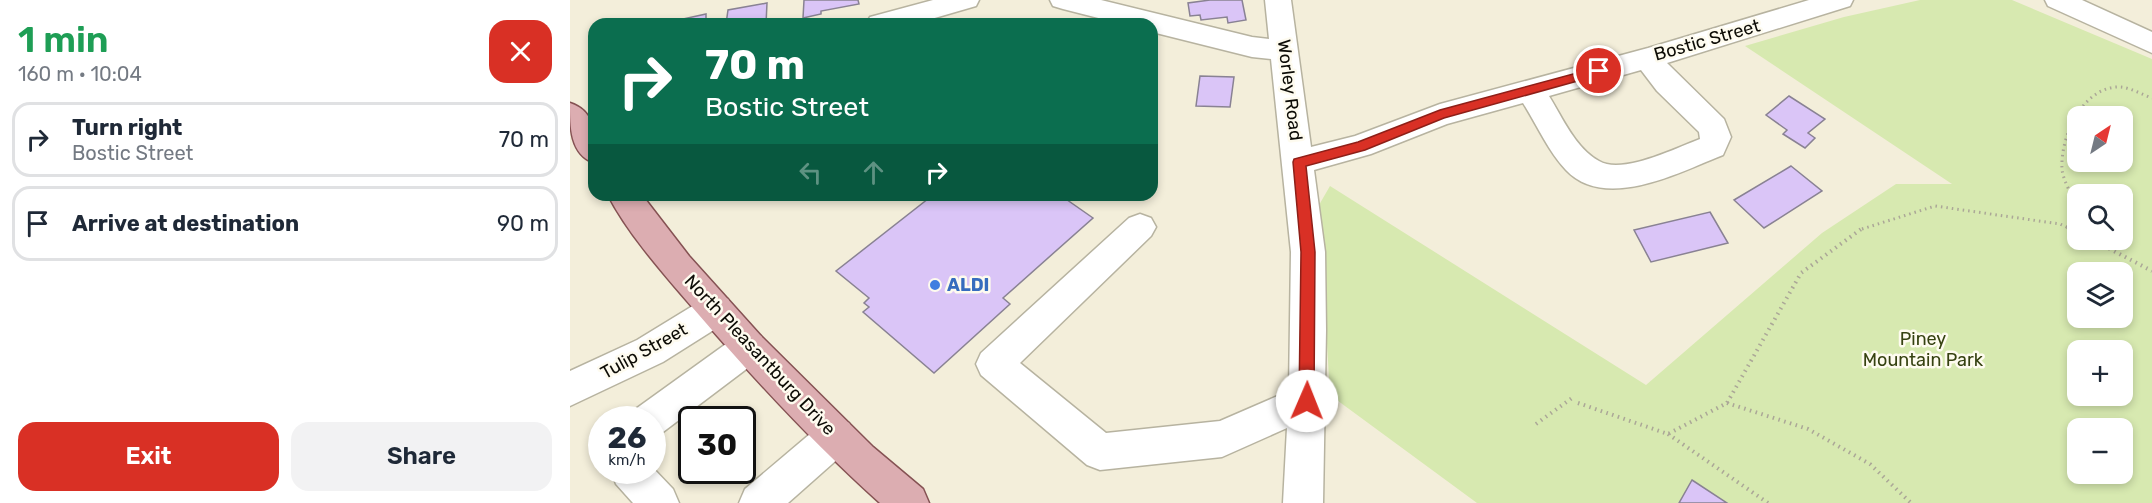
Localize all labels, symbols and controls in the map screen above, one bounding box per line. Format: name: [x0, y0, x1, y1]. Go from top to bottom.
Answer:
street label: Bostic Street: [1651, 14, 1763, 66]
text: 1 min: [18, 18, 109, 61]
button: close: [489, 20, 552, 83]
street label: Worley Road: [1273, 38, 1307, 142]
text: 70 m: [705, 40, 805, 90]
icon: right: [606, 42, 684, 120]
pin: [1573, 45, 1624, 96]
icon: arrive: [1582, 54, 1615, 87]
text: 160 m · 10:04: [18, 62, 142, 86]
text: Bostic Street: [705, 91, 869, 123]
north arrow: [2067, 106, 2133, 172]
map controls: [2067, 106, 2133, 484]
text: Turn right: [72, 114, 182, 141]
icon: right: [21, 123, 54, 156]
text: 70 m: [499, 126, 549, 153]
text: Bostic Street: [72, 141, 193, 165]
icon: left: [794, 156, 827, 189]
icon: ahead: [857, 156, 890, 189]
icon: right: [920, 156, 953, 189]
button: search: [2067, 184, 2133, 250]
icon: arrive: [21, 207, 54, 240]
text: Arrive at destination: [72, 210, 299, 237]
text: 90 m: [497, 210, 549, 237]
button: layers: [2067, 262, 2133, 328]
street label: North Pleasantburg Drive: [680, 270, 840, 440]
place label: ALDI: [947, 274, 989, 296]
marker: ALDI: [928, 278, 942, 292]
street label: Tulip Street: [597, 318, 691, 384]
park label: Piney Mountain Park: [1863, 328, 1984, 371]
button: +: [2067, 340, 2133, 406]
position arrow: [1275, 369, 1339, 433]
speed limit sign: 30: [678, 406, 756, 484]
button: −: [2067, 418, 2133, 484]
text: 26: [607, 420, 647, 456]
button: Exit: [18, 422, 279, 491]
button: Share: [291, 422, 552, 491]
text: km/h: [608, 451, 646, 469]

